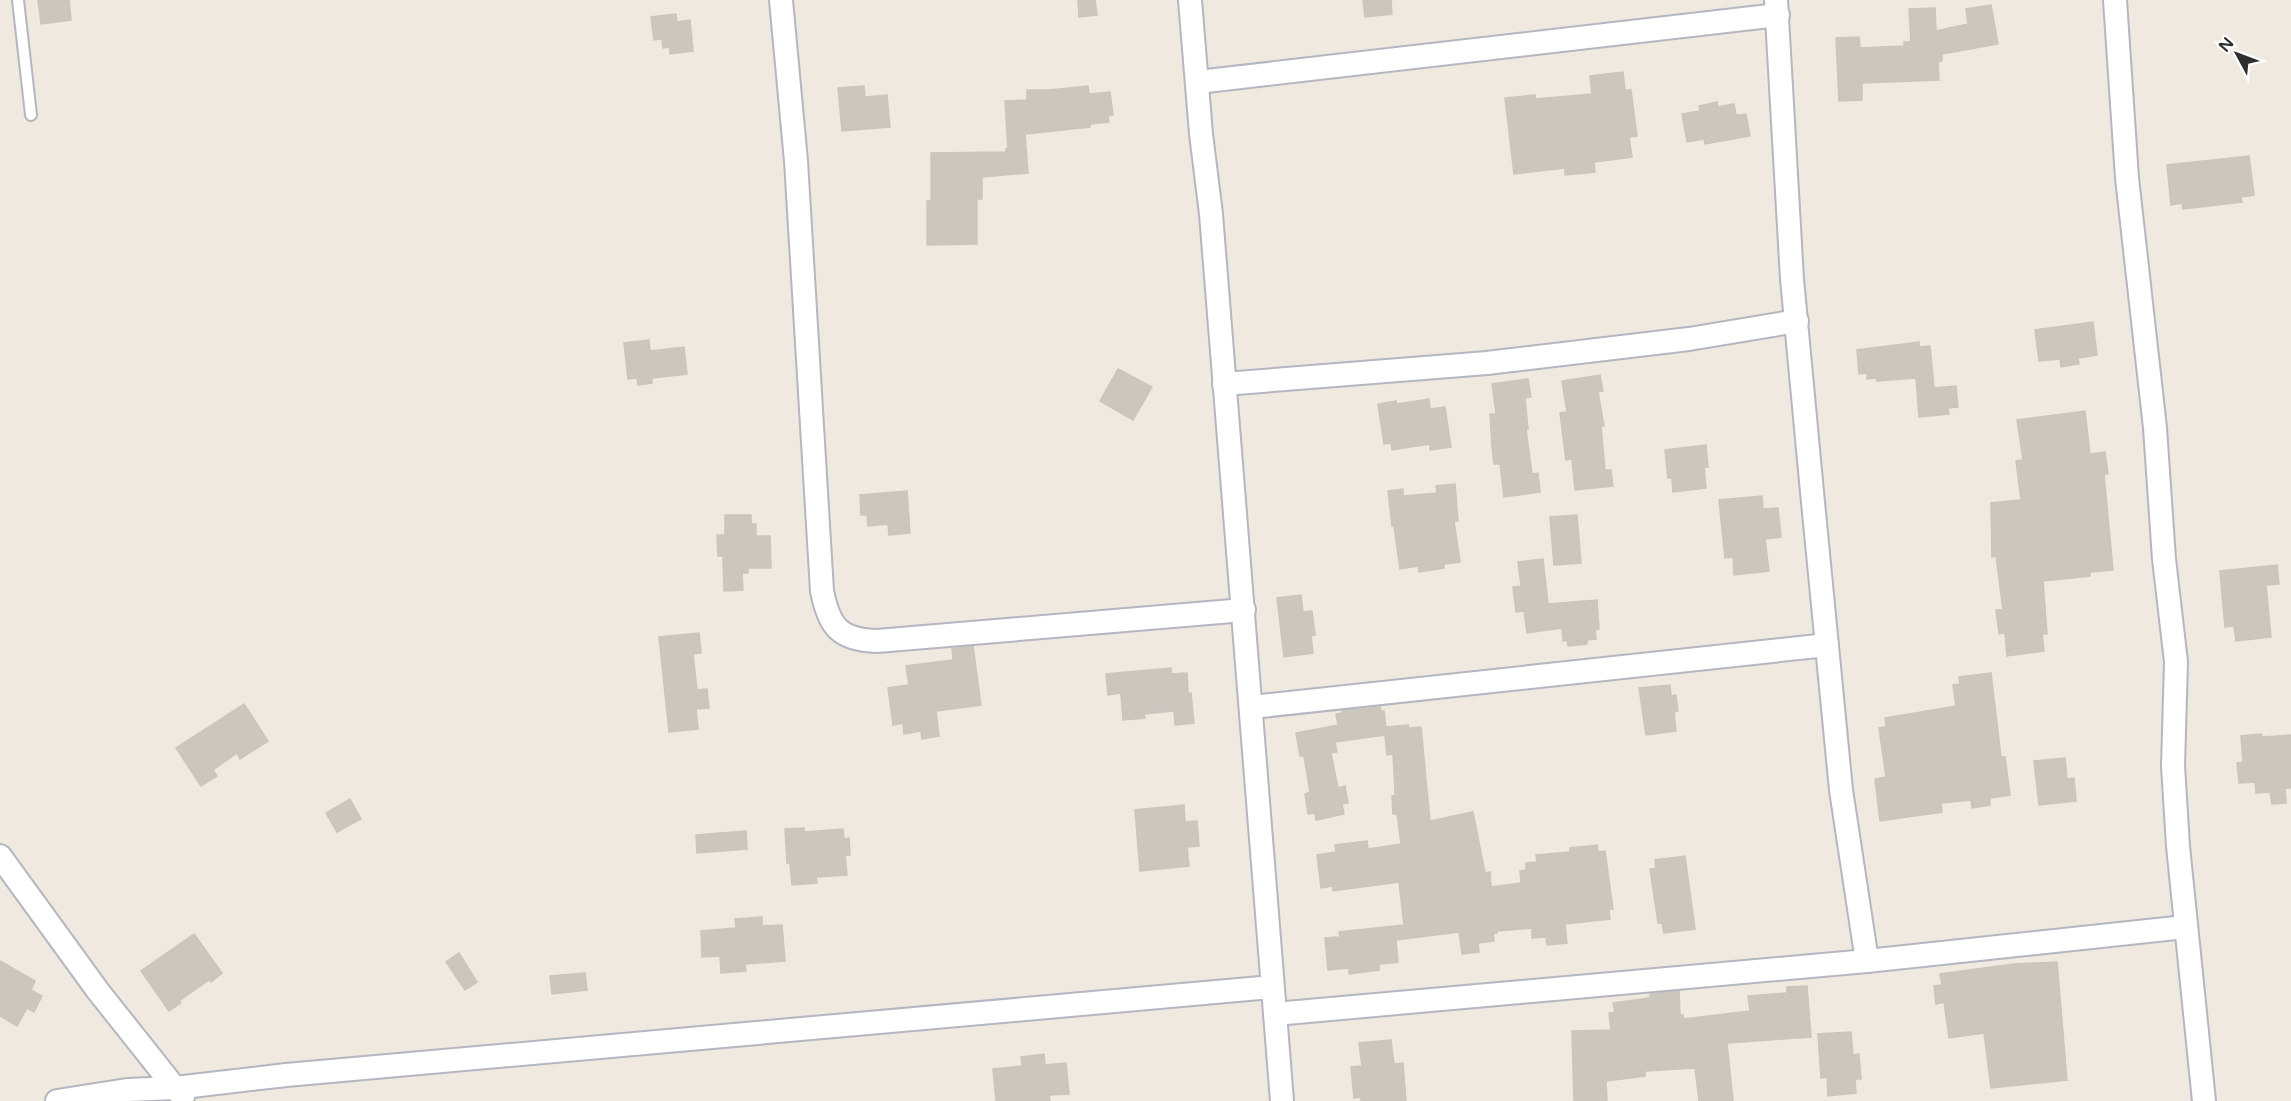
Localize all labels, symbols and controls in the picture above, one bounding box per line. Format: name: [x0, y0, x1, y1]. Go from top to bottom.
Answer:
north arrow: [2207, 24, 2267, 84]
text: N: [2215, 33, 2238, 56]

